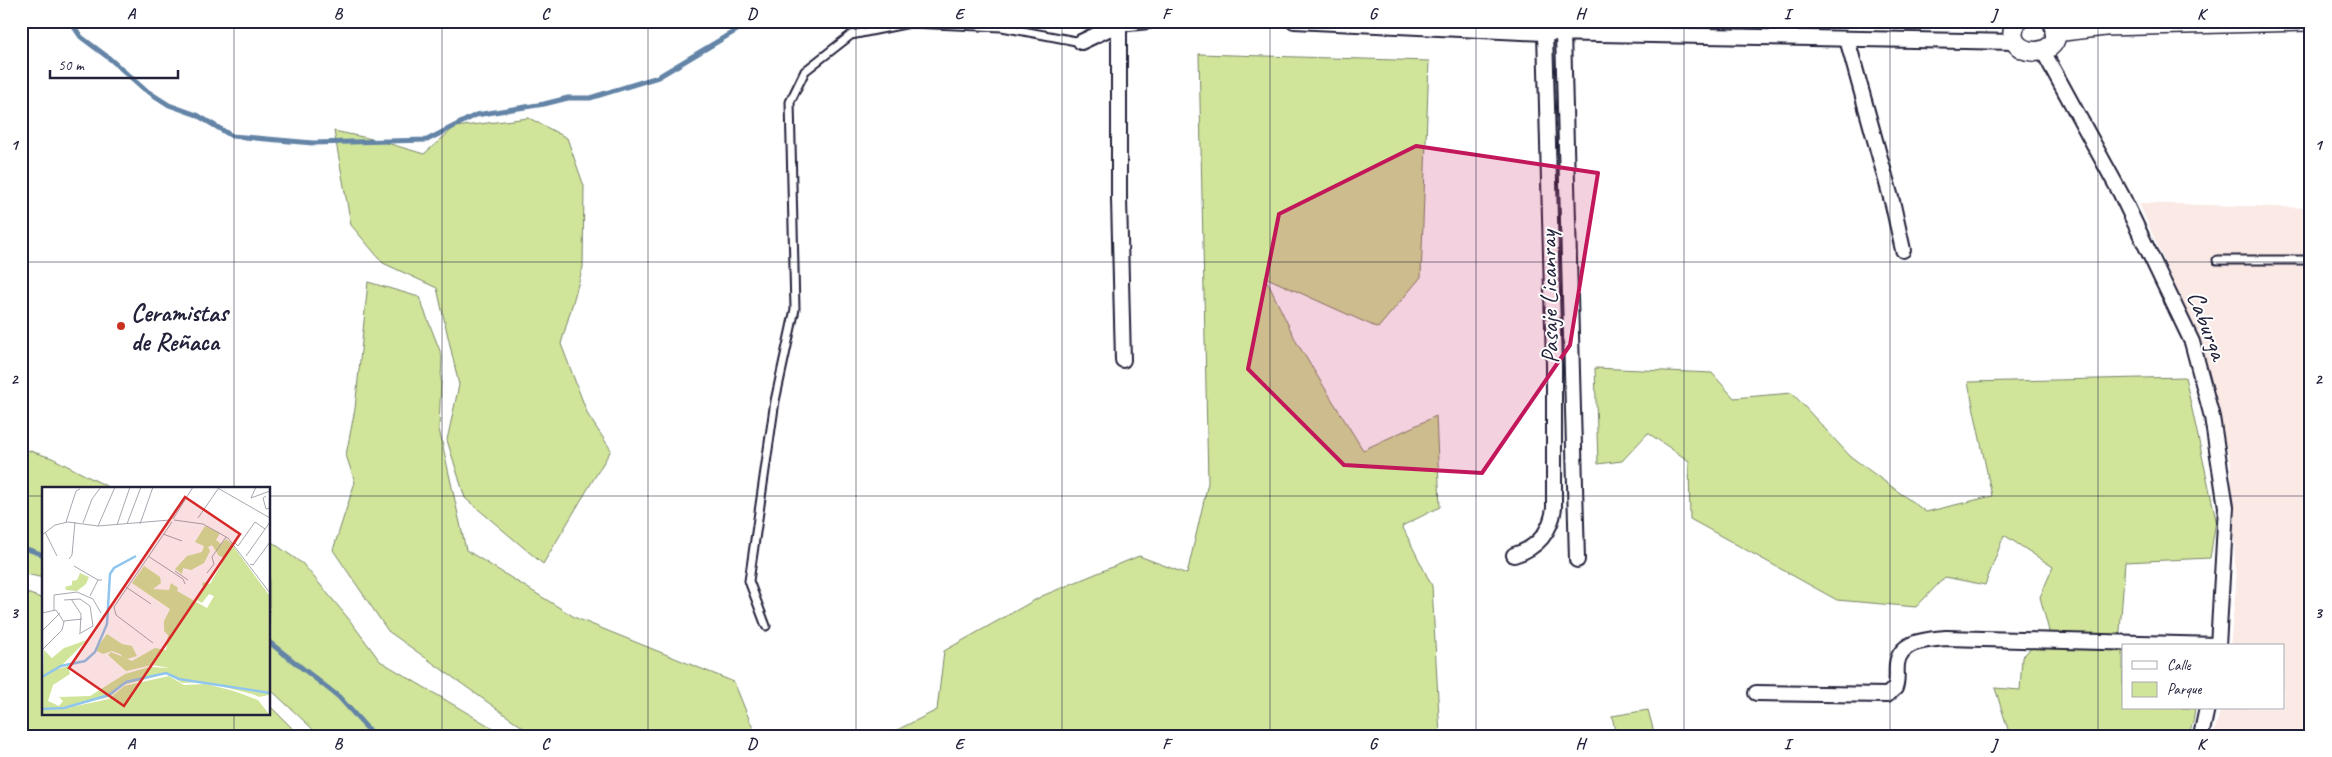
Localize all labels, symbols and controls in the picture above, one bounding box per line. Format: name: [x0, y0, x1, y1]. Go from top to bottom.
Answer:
text: A: [127, 4, 137, 24]
text: B: [334, 4, 344, 24]
text: C: [541, 4, 551, 24]
text: D: [747, 4, 758, 24]
text: E: [955, 4, 966, 24]
text: F: [1162, 4, 1173, 24]
text: G: [1369, 4, 1379, 24]
text: H: [1575, 4, 1587, 24]
text: I: [1784, 4, 1794, 24]
text: J: [1990, 4, 1999, 24]
text: K: [2197, 4, 2209, 24]
scale bar: [50, 48, 178, 80]
text: 50 m: [58, 56, 85, 75]
text: 1: [10, 135, 19, 155]
text: 1: [2314, 135, 2323, 155]
street label: Pasaje Licanray: [1532, 228, 1566, 364]
street label: Caburga: [2179, 286, 2236, 367]
place label: Ceramistas de Reñaca: [131, 297, 230, 358]
marker: Ceramistas de Reñaca: [115, 320, 127, 332]
text: 2: [10, 369, 19, 389]
text: 2: [2314, 369, 2323, 389]
inset map: [42, 487, 270, 714]
text: 3: [10, 603, 19, 623]
text: 3: [2314, 603, 2323, 623]
legend: [2122, 644, 2284, 710]
text: Calle: [2167, 656, 2192, 675]
text: Parque: [2167, 680, 2203, 699]
text: A: [127, 734, 137, 754]
text: B: [334, 734, 344, 754]
text: C: [541, 734, 551, 754]
text: D: [747, 734, 758, 754]
text: E: [955, 734, 966, 754]
text: F: [1162, 734, 1173, 754]
text: G: [1369, 734, 1379, 754]
text: H: [1575, 734, 1587, 754]
text: I: [1784, 734, 1794, 754]
text: J: [1990, 734, 1999, 754]
text: K: [2197, 734, 2209, 754]

